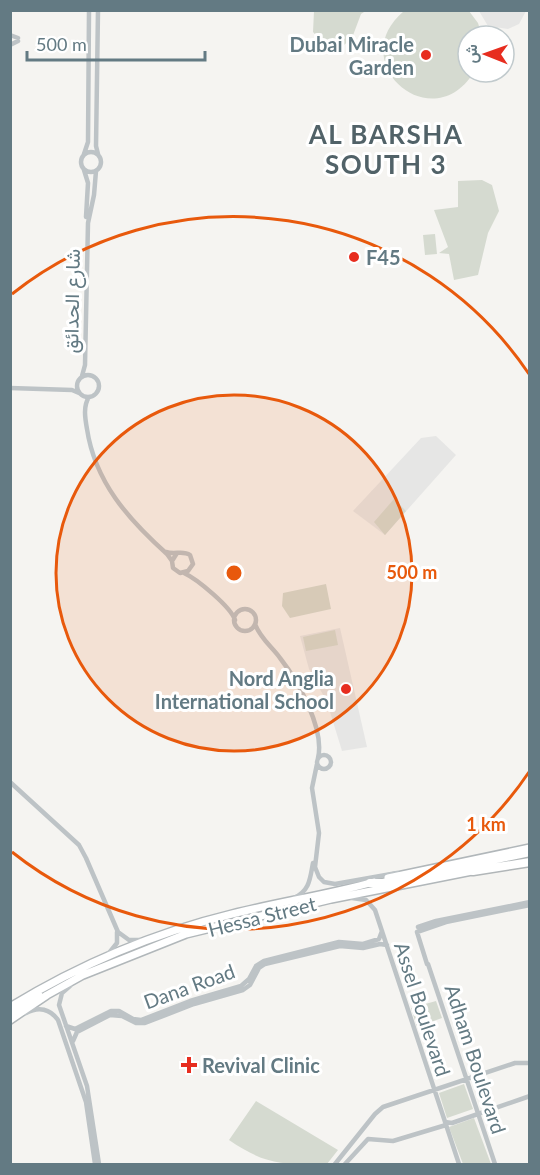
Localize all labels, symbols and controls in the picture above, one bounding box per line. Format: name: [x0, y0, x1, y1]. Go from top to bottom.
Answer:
scale bar: [27, 24, 206, 62]
north arrow: [456, 24, 516, 84]
place label: Dubai Miracle Garden: [290, 32, 414, 79]
text: 500 m: [36, 33, 87, 55]
text: ش: [461, 44, 481, 64]
marker: Dubai Miracle Garden: [419, 48, 433, 62]
district label: AL BARSHA SOUTH 3: [308, 118, 463, 180]
place label: F45: [366, 245, 401, 269]
street label: شارع الحدائق: [58, 249, 87, 354]
marker: F45: [347, 250, 361, 264]
text: 500 m: [387, 561, 437, 583]
centre of rings: [224, 563, 244, 583]
place label: Nord Anglia International School: [155, 666, 334, 713]
marker: Nord Anglia International School: [339, 682, 353, 696]
text: 1 km: [466, 813, 506, 835]
street label: Hessa Street: [205, 891, 319, 941]
street label: Assel Boulevard: [390, 939, 456, 1079]
street label: Dana Road: [140, 958, 238, 1014]
street label: Adham Boulevard: [441, 981, 511, 1137]
place label: Revival Clinic: [202, 1053, 320, 1077]
marker: Revival Clinic: [180, 1056, 198, 1074]

